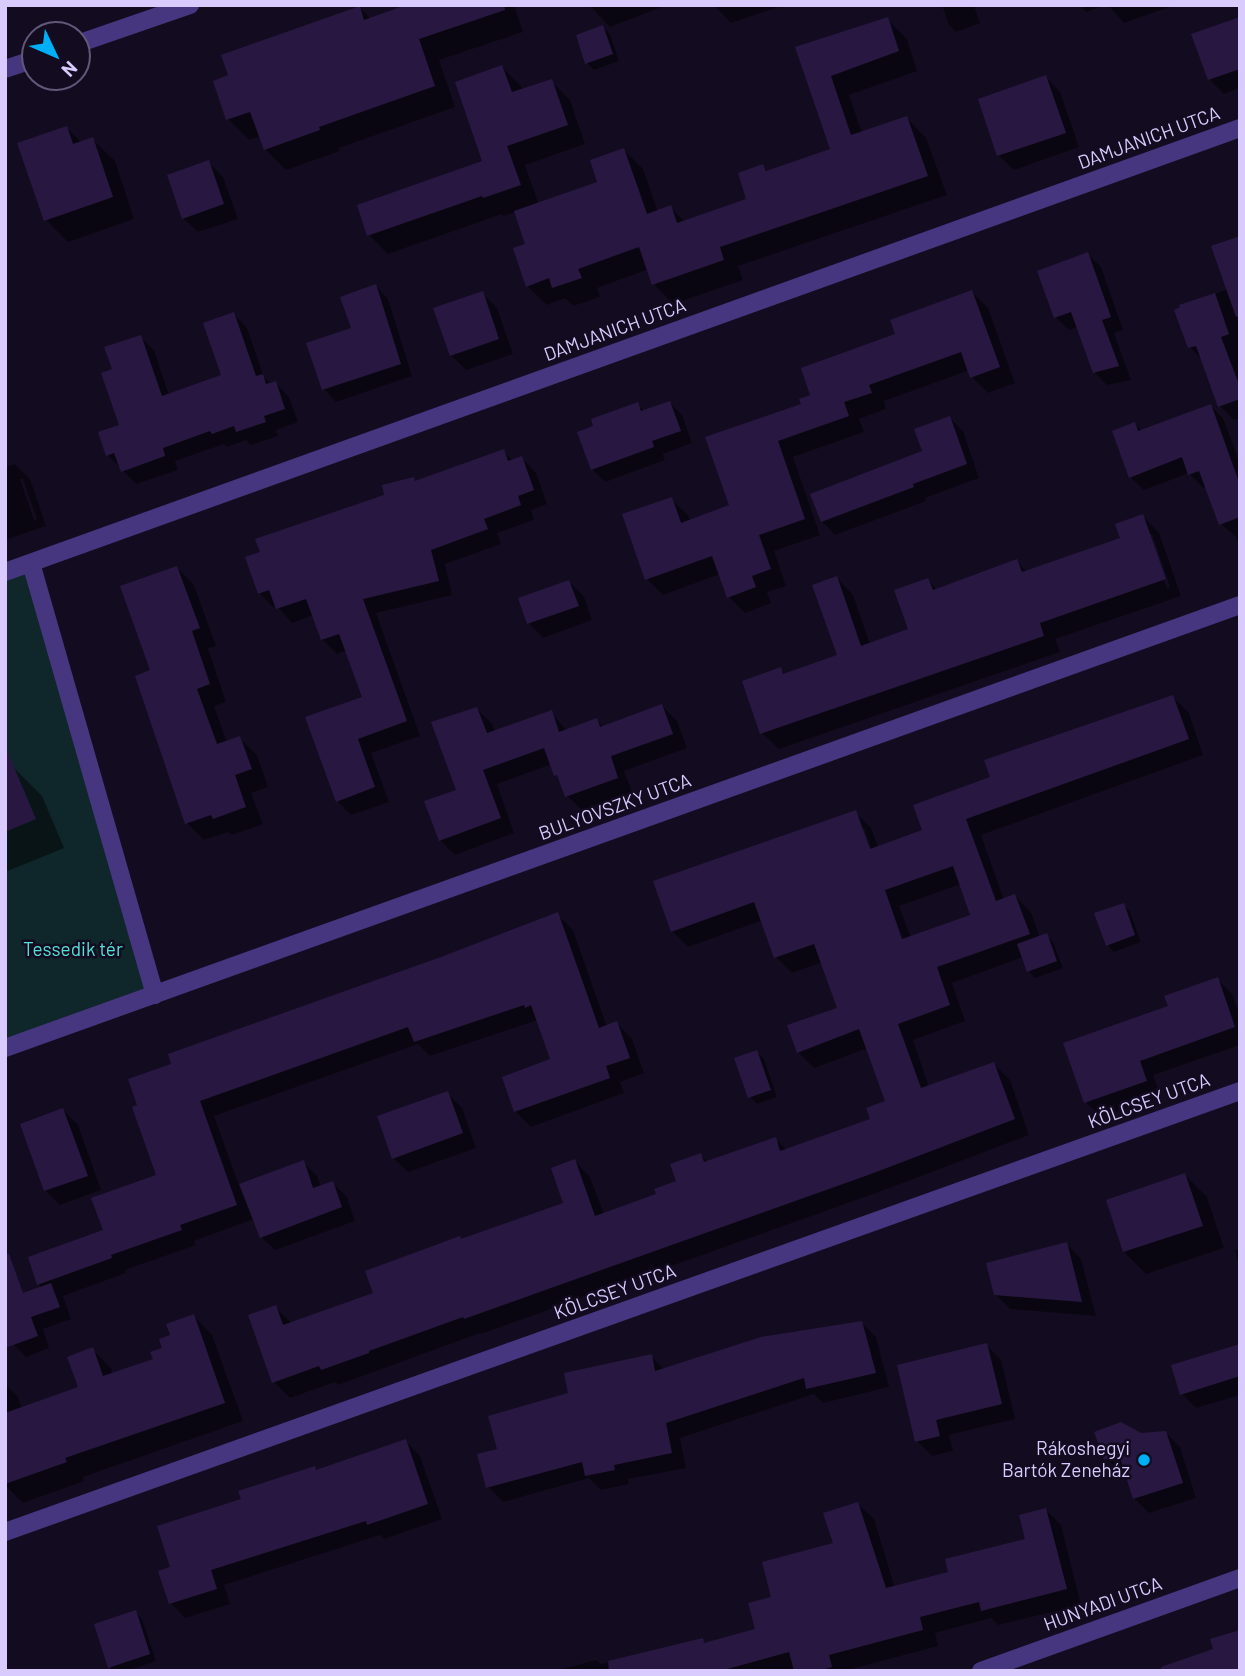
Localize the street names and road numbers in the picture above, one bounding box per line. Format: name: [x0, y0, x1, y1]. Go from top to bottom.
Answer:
street label: DAMJANICH UTCA: [1075, 102, 1223, 174]
street label: DAMJANICH UTCA: [541, 294, 689, 366]
street label: BULYOVSZKY UTCA: [536, 769, 694, 845]
street label: KÖLCSEY UTCA: [1085, 1068, 1213, 1134]
street label: KÖLCSEY UTCA: [551, 1259, 679, 1325]
street label: HUNYADI UTCA: [1041, 1572, 1165, 1636]

